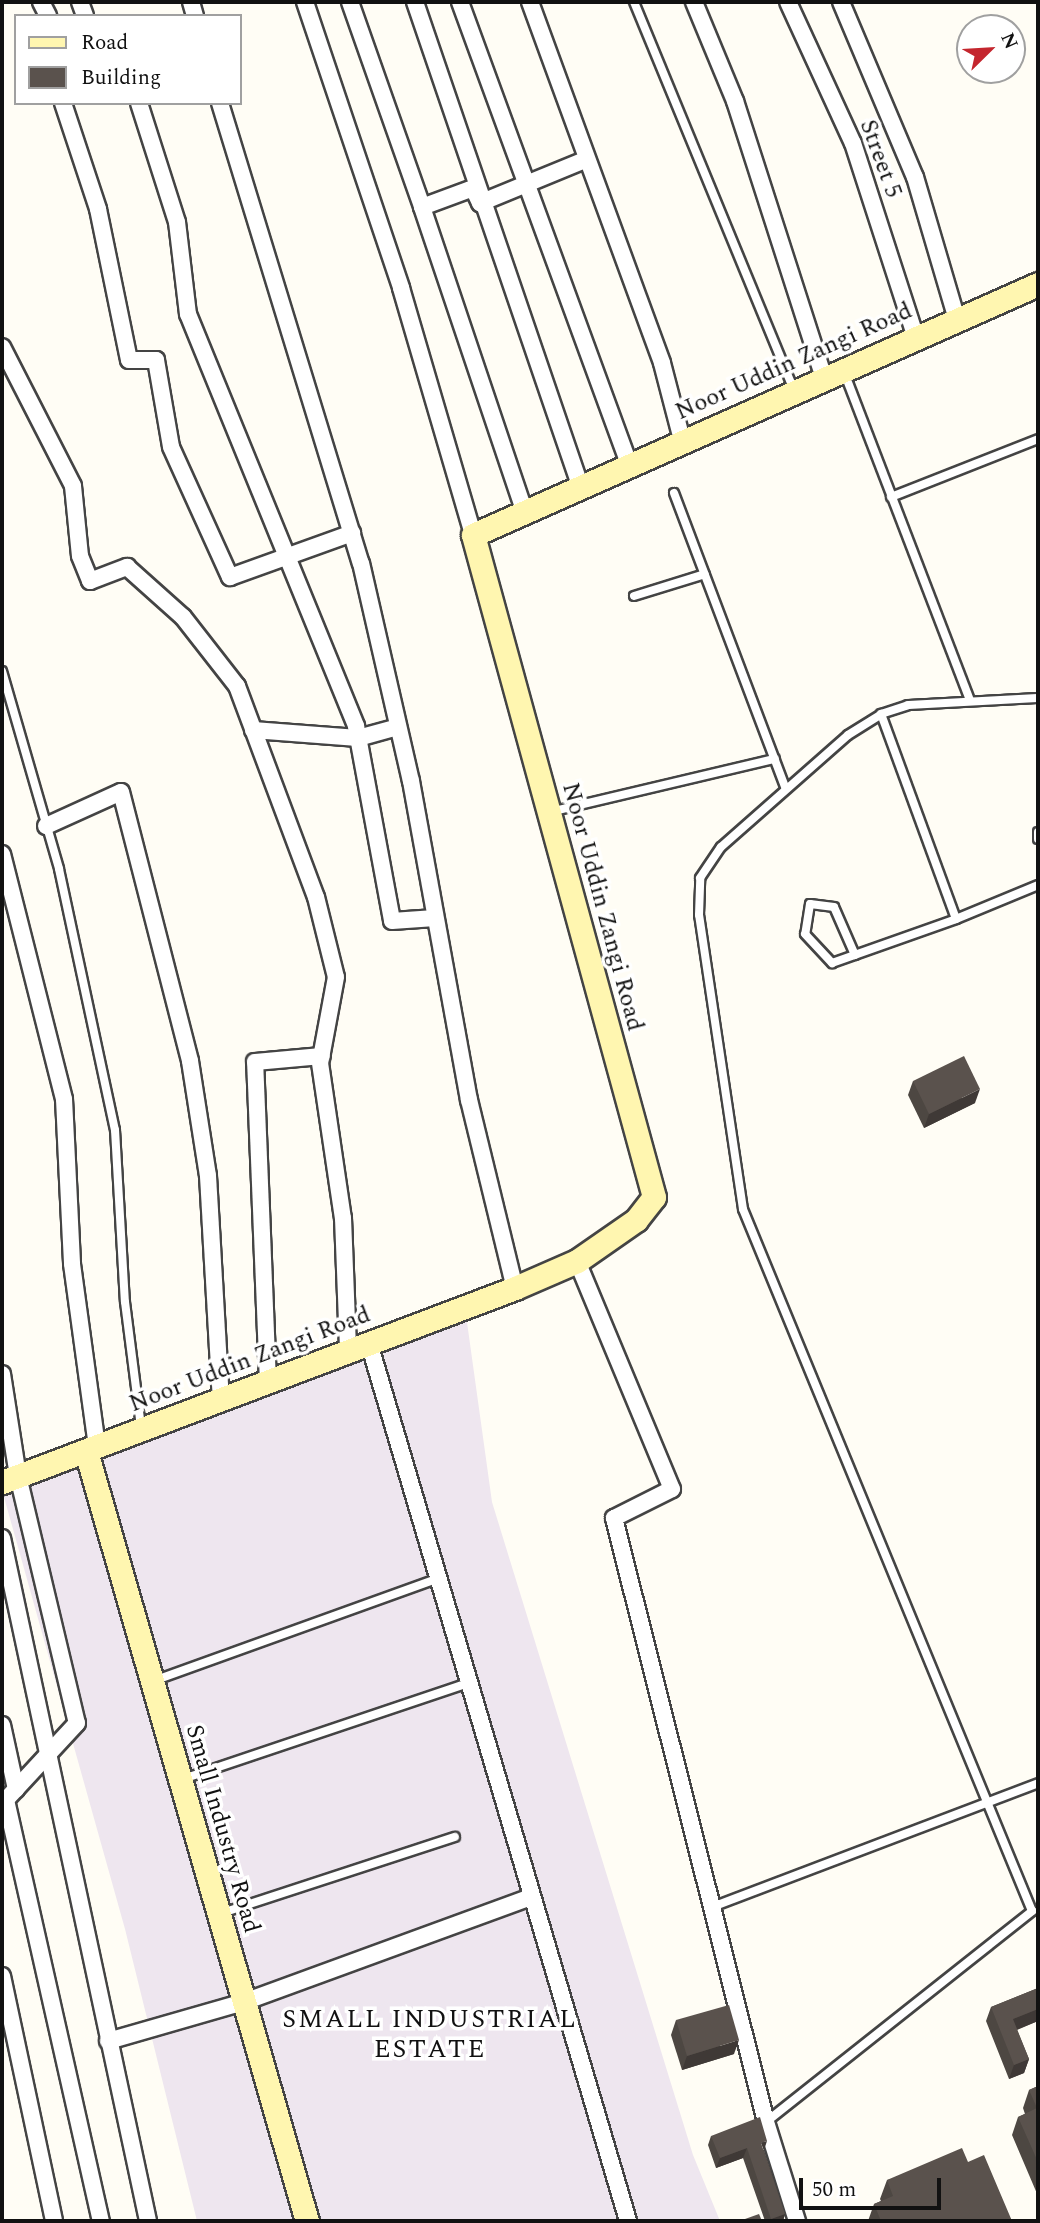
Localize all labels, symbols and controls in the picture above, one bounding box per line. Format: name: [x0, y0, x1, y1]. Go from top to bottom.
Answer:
legend: [14, 14, 242, 105]
north arrow: [956, 14, 1026, 84]
text: Road: [81, 27, 128, 59]
text: N: [992, 28, 1025, 54]
text: Building: [81, 62, 161, 94]
street label: Street 5: [853, 116, 907, 202]
street label: Noor Uddin Zangi Road: [671, 297, 917, 427]
street label: Noor Uddin Zangi Road: [555, 780, 649, 1034]
street label: Noor Uddin Zangi Road: [125, 1301, 375, 1419]
street label: Small Industry Road: [178, 1722, 266, 1936]
district label: SMALL INDUSTRIAL ESTATE: [284, 2004, 576, 2066]
scale bar: [802, 2164, 944, 2208]
text: 50 m: [812, 2174, 856, 2206]

